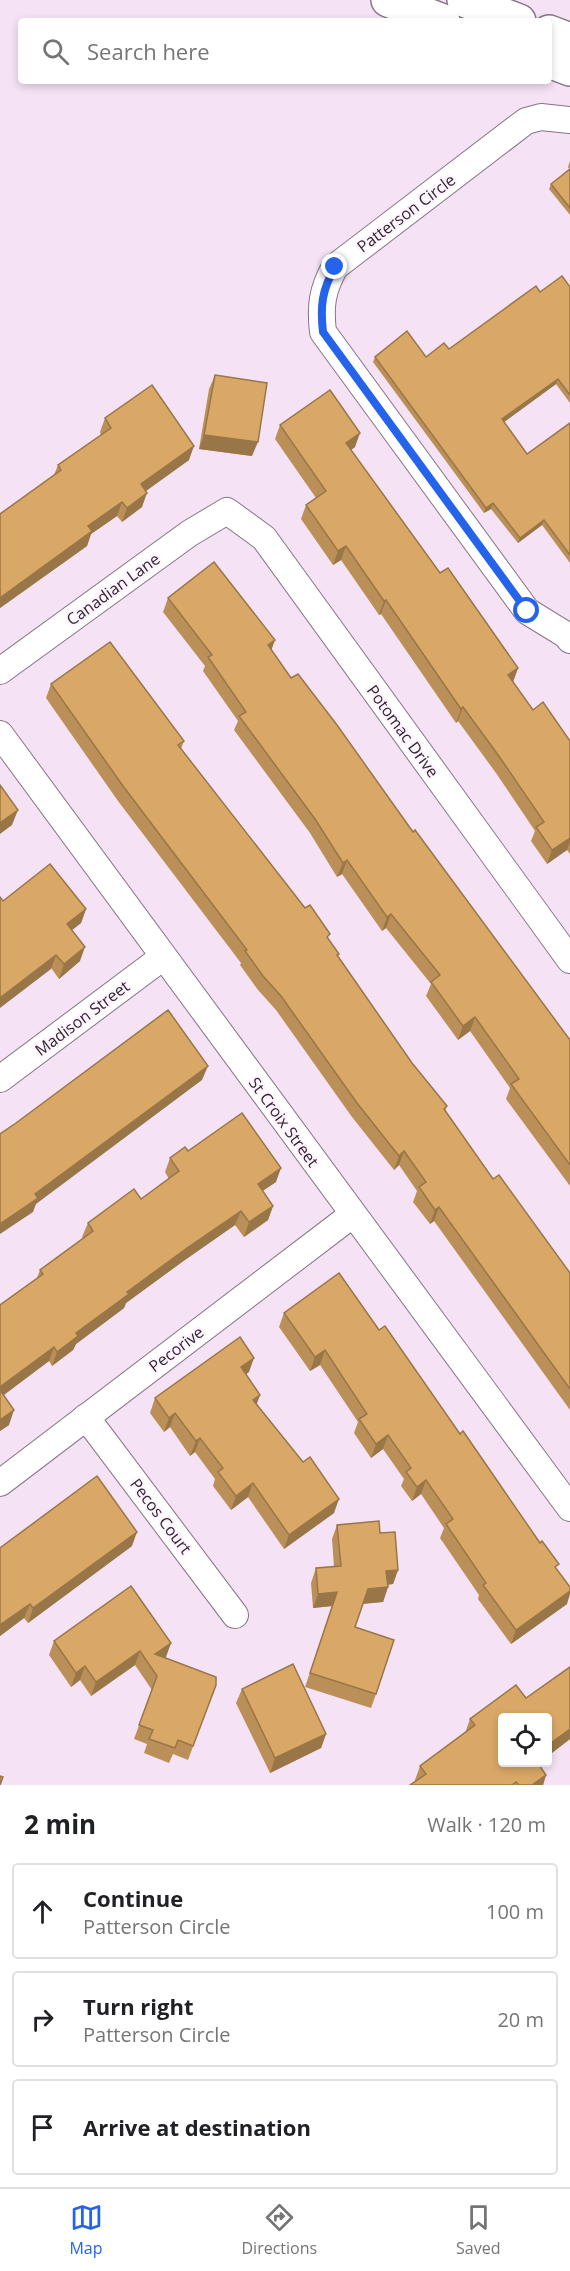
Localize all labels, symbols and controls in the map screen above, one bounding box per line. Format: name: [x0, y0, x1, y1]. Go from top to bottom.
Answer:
search box: [18, 18, 552, 84]
icon: search: [39, 35, 72, 68]
text: Search here: [87, 36, 210, 66]
street label: Patterson Circle: [352, 169, 460, 257]
route end: [321, 253, 347, 279]
street label: Canadian Lane: [62, 548, 164, 630]
route start: [513, 597, 539, 623]
street label: Potomac Drive: [362, 680, 444, 782]
street label: Madison Street: [30, 975, 134, 1061]
street label: St Croix Street: [244, 1073, 324, 1172]
street label: Pecorive: [144, 1321, 208, 1377]
street label: Pecos Court: [125, 1474, 197, 1559]
map controls: [498, 1713, 552, 1767]
button: locate: [498, 1713, 552, 1767]
text: 2 min: [24, 1806, 96, 1842]
text: Walk · 120 m: [427, 1811, 546, 1838]
text: Continue: [83, 1883, 183, 1913]
icon: ahead: [26, 1895, 59, 1928]
text: 100 m: [486, 1898, 544, 1925]
text: Patterson Circle: [83, 1913, 231, 1940]
text: Turn right: [83, 1991, 194, 2021]
icon: right: [26, 2003, 59, 2036]
text: 20 m: [497, 2006, 544, 2033]
text: Patterson Circle: [83, 2021, 231, 2048]
icon: arrive: [26, 2111, 59, 2144]
text: Arrive at destination: [83, 2112, 311, 2142]
tab: Map: [69, 2201, 103, 2259]
tab: Directions: [241, 2201, 317, 2259]
tab: Saved: [456, 2201, 501, 2259]

